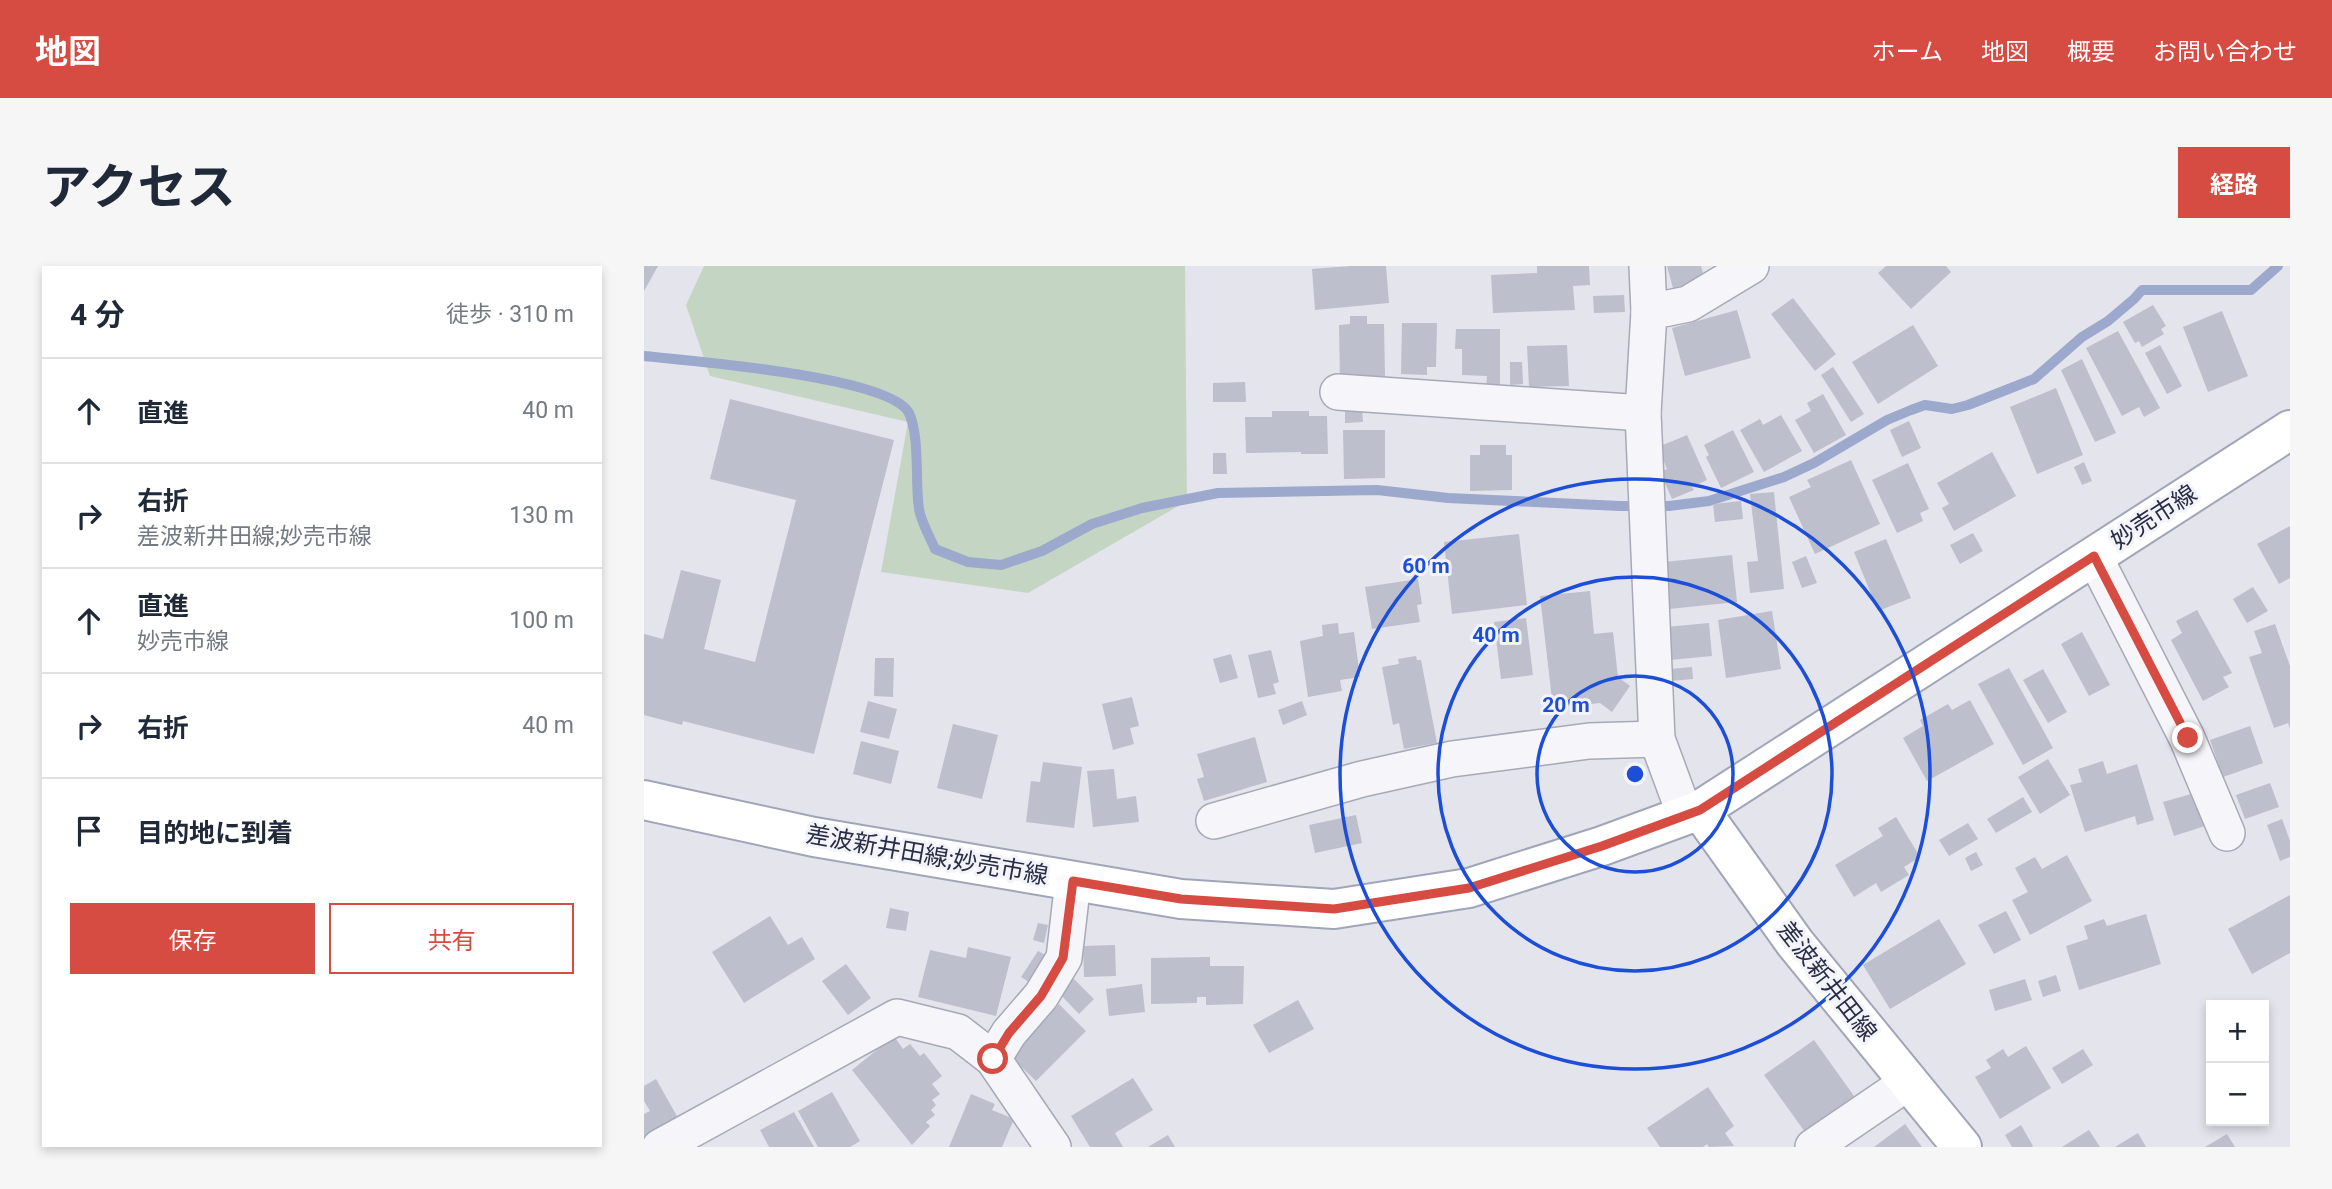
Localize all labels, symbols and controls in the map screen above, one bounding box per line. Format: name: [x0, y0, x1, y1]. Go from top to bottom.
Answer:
text: 地図: [35, 32, 101, 71]
text: ホーム: [1872, 38, 1943, 66]
text: 地図: [1981, 38, 2029, 66]
text: 概要: [2067, 38, 2115, 66]
text: お問い合わせ: [2153, 38, 2297, 66]
button: 経路: [2178, 147, 2290, 218]
text: アクセス: [42, 159, 236, 216]
text: 4 分: [70, 297, 125, 332]
text: 徒歩 · 310 m: [446, 301, 574, 328]
icon: ahead: [70, 392, 108, 430]
text: 40 m: [522, 397, 574, 424]
text: 直進: [137, 398, 189, 428]
street label: 妙売市線: [2106, 479, 2202, 555]
text: 右折: [137, 486, 189, 516]
icon: right: [70, 497, 108, 535]
text: 130 m: [509, 502, 574, 529]
text: 差波新井田線;妙売市線: [137, 523, 372, 550]
text: 60 m: [1402, 554, 1450, 578]
text: 直進: [137, 591, 189, 621]
icon: ahead: [70, 602, 108, 640]
text: 100 m: [509, 607, 574, 634]
text: 40 m: [1472, 623, 1520, 647]
text: 妙売市線: [137, 628, 229, 655]
text: 20 m: [1542, 693, 1590, 717]
icon: right: [70, 707, 108, 745]
text: 40 m: [522, 712, 574, 739]
text: 右折: [137, 713, 189, 743]
route end: [2172, 722, 2203, 753]
centre of rings: [1623, 762, 1647, 786]
icon: arrive: [70, 812, 108, 850]
text: 目的地に到着: [137, 818, 293, 848]
street label: 差波新井田線;妙売市線: [804, 820, 1050, 890]
button: 保存: [70, 903, 315, 974]
button: 共有: [329, 903, 574, 974]
street label: 差波新井田線: [1772, 916, 1882, 1046]
map controls: [2206, 1000, 2269, 1126]
button: +: [2206, 1000, 2269, 1063]
route start: [977, 1043, 1008, 1074]
button: −: [2206, 1063, 2269, 1126]

